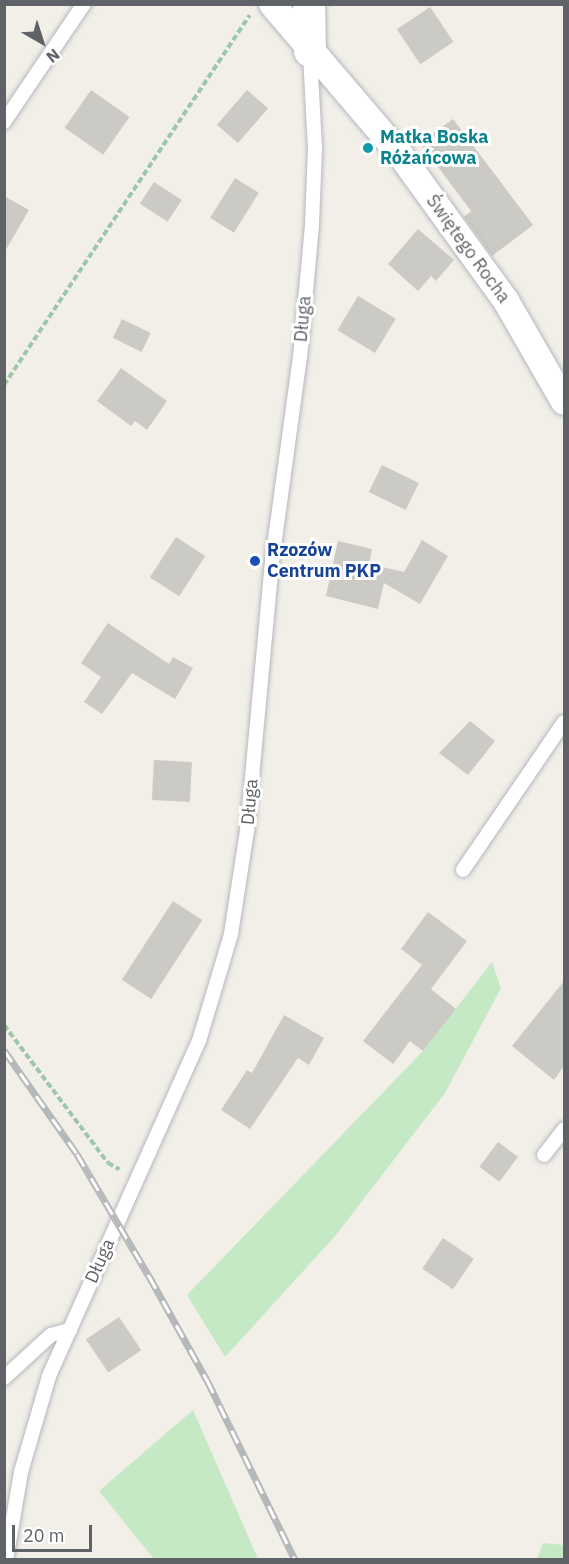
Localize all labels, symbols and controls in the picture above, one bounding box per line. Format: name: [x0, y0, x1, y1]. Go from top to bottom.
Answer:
north arrow: [12, 12, 72, 72]
text: N: [43, 45, 64, 67]
place label: Matka Boska Różańcowa: [380, 127, 489, 170]
marker: Matka Boska Różańcowa: [361, 141, 375, 155]
street label: Świętego Rocha: [421, 191, 515, 307]
street label: Długa: [290, 295, 316, 343]
place label: Rzozów Centrum PKP: [267, 540, 381, 582]
marker: Rzozów Centrum PKP: [248, 554, 262, 568]
street label: Długa: [237, 778, 263, 826]
street label: Długa: [81, 1235, 119, 1287]
scale bar: [15, 1513, 94, 1551]
text: 20 m: [23, 1524, 65, 1547]

